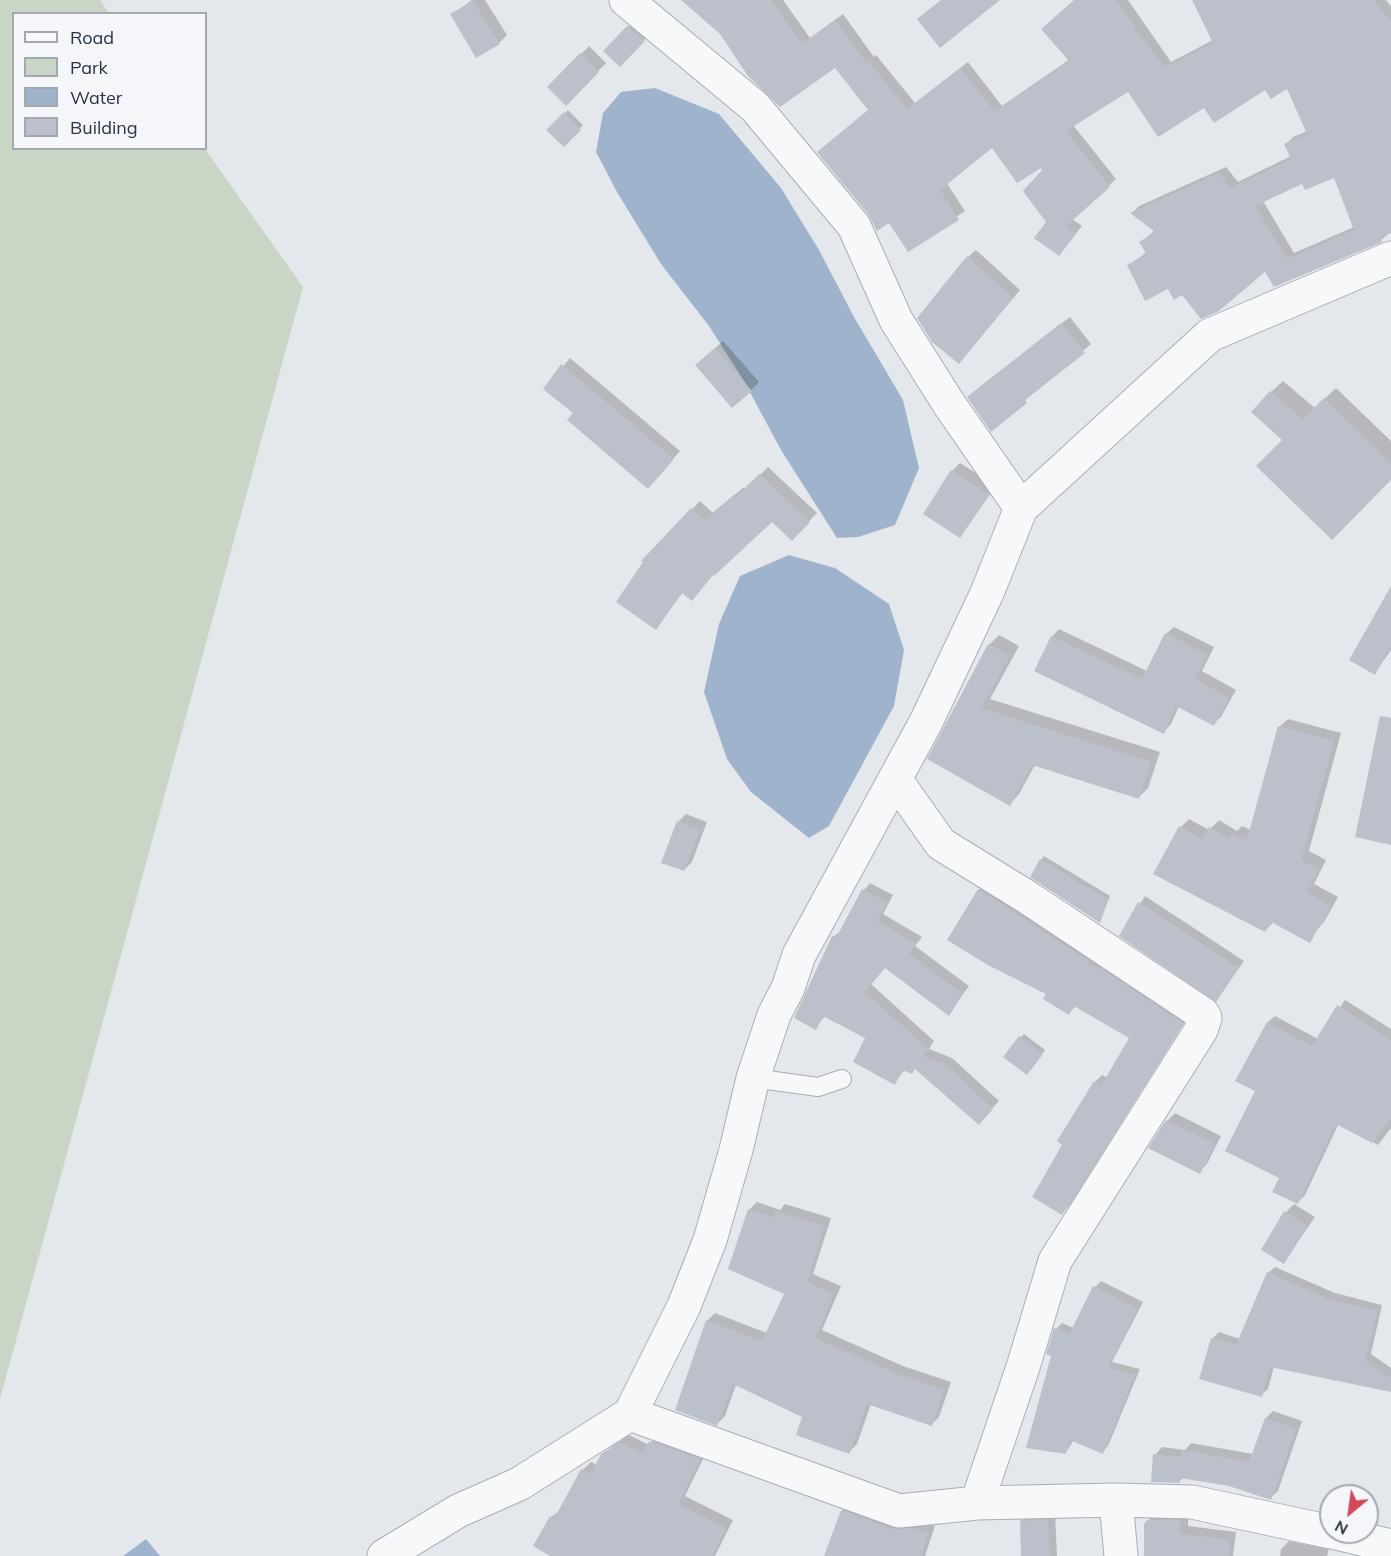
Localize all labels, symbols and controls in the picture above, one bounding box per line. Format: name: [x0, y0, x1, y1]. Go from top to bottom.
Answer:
legend: [12, 12, 207, 150]
text: Road: [70, 26, 114, 49]
text: Park: [70, 56, 108, 79]
text: Water: [70, 86, 122, 109]
text: Building: [70, 116, 138, 139]
north arrow: [1319, 1484, 1379, 1544]
text: N: [1331, 1516, 1351, 1540]

